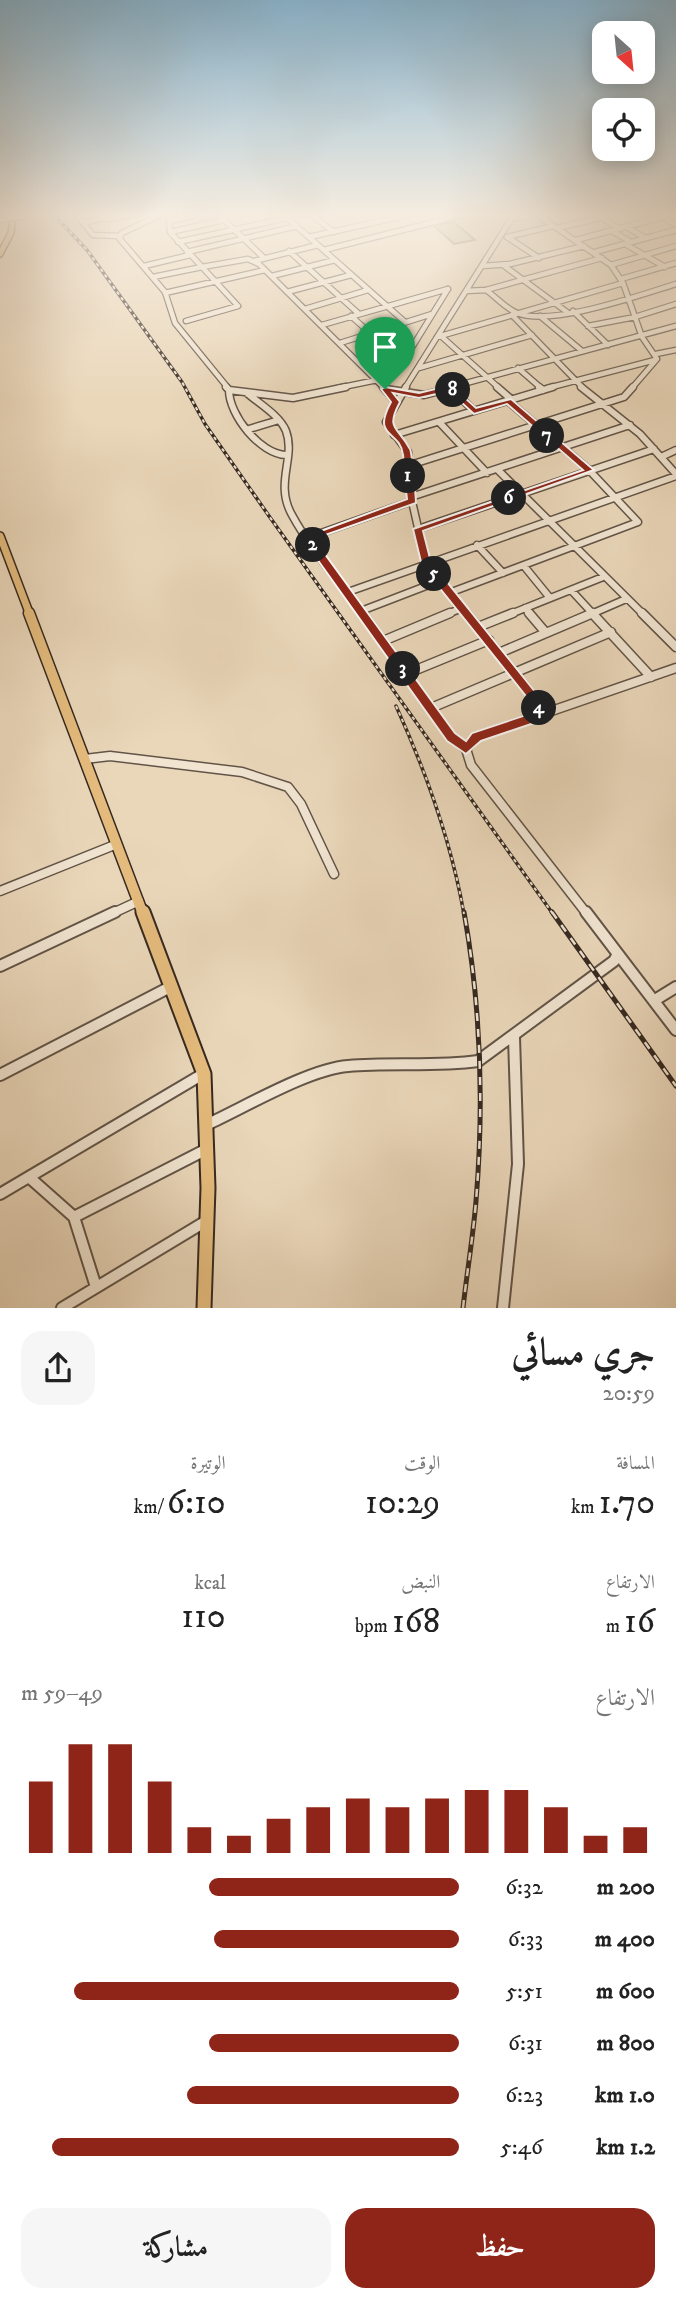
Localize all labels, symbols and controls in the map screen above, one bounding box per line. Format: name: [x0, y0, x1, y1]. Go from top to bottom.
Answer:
north arrow: [592, 21, 654, 84]
map controls: [592, 21, 655, 161]
button: locate: [592, 98, 655, 161]
pin: [355, 317, 415, 389]
icon: arrive: [366, 328, 404, 366]
pin: 8: [435, 372, 470, 408]
text: 8: [448, 378, 457, 401]
pin: 7: [530, 418, 564, 453]
text: 7: [541, 424, 552, 447]
pin: 1: [390, 458, 426, 494]
text: 1: [404, 464, 411, 487]
pin: 6: [491, 480, 526, 516]
text: 6: [504, 486, 513, 509]
pin: 2: [296, 528, 330, 562]
text: 2: [308, 533, 317, 556]
pin: 5: [416, 556, 452, 592]
text: 5: [429, 562, 438, 585]
pin: 3: [386, 652, 420, 686]
text: 3: [399, 657, 406, 680]
pin: 4: [522, 690, 556, 726]
text: 4: [533, 696, 544, 719]
text: جري مسائي: [511, 1329, 655, 1377]
button: share: [21, 1331, 95, 1405]
text: 20:59: [602, 1379, 655, 1408]
text: الوتيرة: [191, 1452, 226, 1475]
text: الوقت: [404, 1452, 440, 1475]
text: المسافة: [616, 1452, 655, 1475]
text: 6:10: [167, 1481, 226, 1525]
text: 10:29: [365, 1481, 440, 1525]
text: 1.70: [599, 1481, 655, 1525]
text: /km: [134, 1496, 167, 1519]
text: km: [571, 1496, 599, 1519]
text: النبض: [401, 1571, 440, 1594]
text: الارتفاع: [606, 1571, 655, 1594]
text: kcal: [194, 1572, 226, 1595]
text: 110: [181, 1595, 226, 1639]
text: 168: [392, 1600, 440, 1644]
text: 16: [624, 1600, 655, 1644]
text: bpm: [355, 1615, 392, 1638]
text: m: [606, 1615, 624, 1638]
text: 49–59 m: [21, 1679, 103, 1708]
text: الارتفاع: [595, 1684, 655, 1713]
text: 6:32: [505, 1873, 543, 1902]
text: 200 m: [597, 1873, 655, 1902]
text: 6:33: [508, 1925, 543, 1954]
text: 400 m: [595, 1925, 655, 1954]
text: 5:51: [506, 1977, 543, 2006]
text: 600 m: [596, 1977, 655, 2006]
text: 6:31: [508, 2029, 543, 2058]
text: 800 m: [597, 2029, 655, 2058]
text: 6:23: [505, 2081, 543, 2110]
text: 1.0 km: [595, 2081, 655, 2110]
text: 5:46: [500, 2133, 543, 2162]
text: 1.2 km: [596, 2133, 655, 2162]
button: مشاركة: [21, 2208, 331, 2288]
button: حفظ: [345, 2208, 655, 2288]

